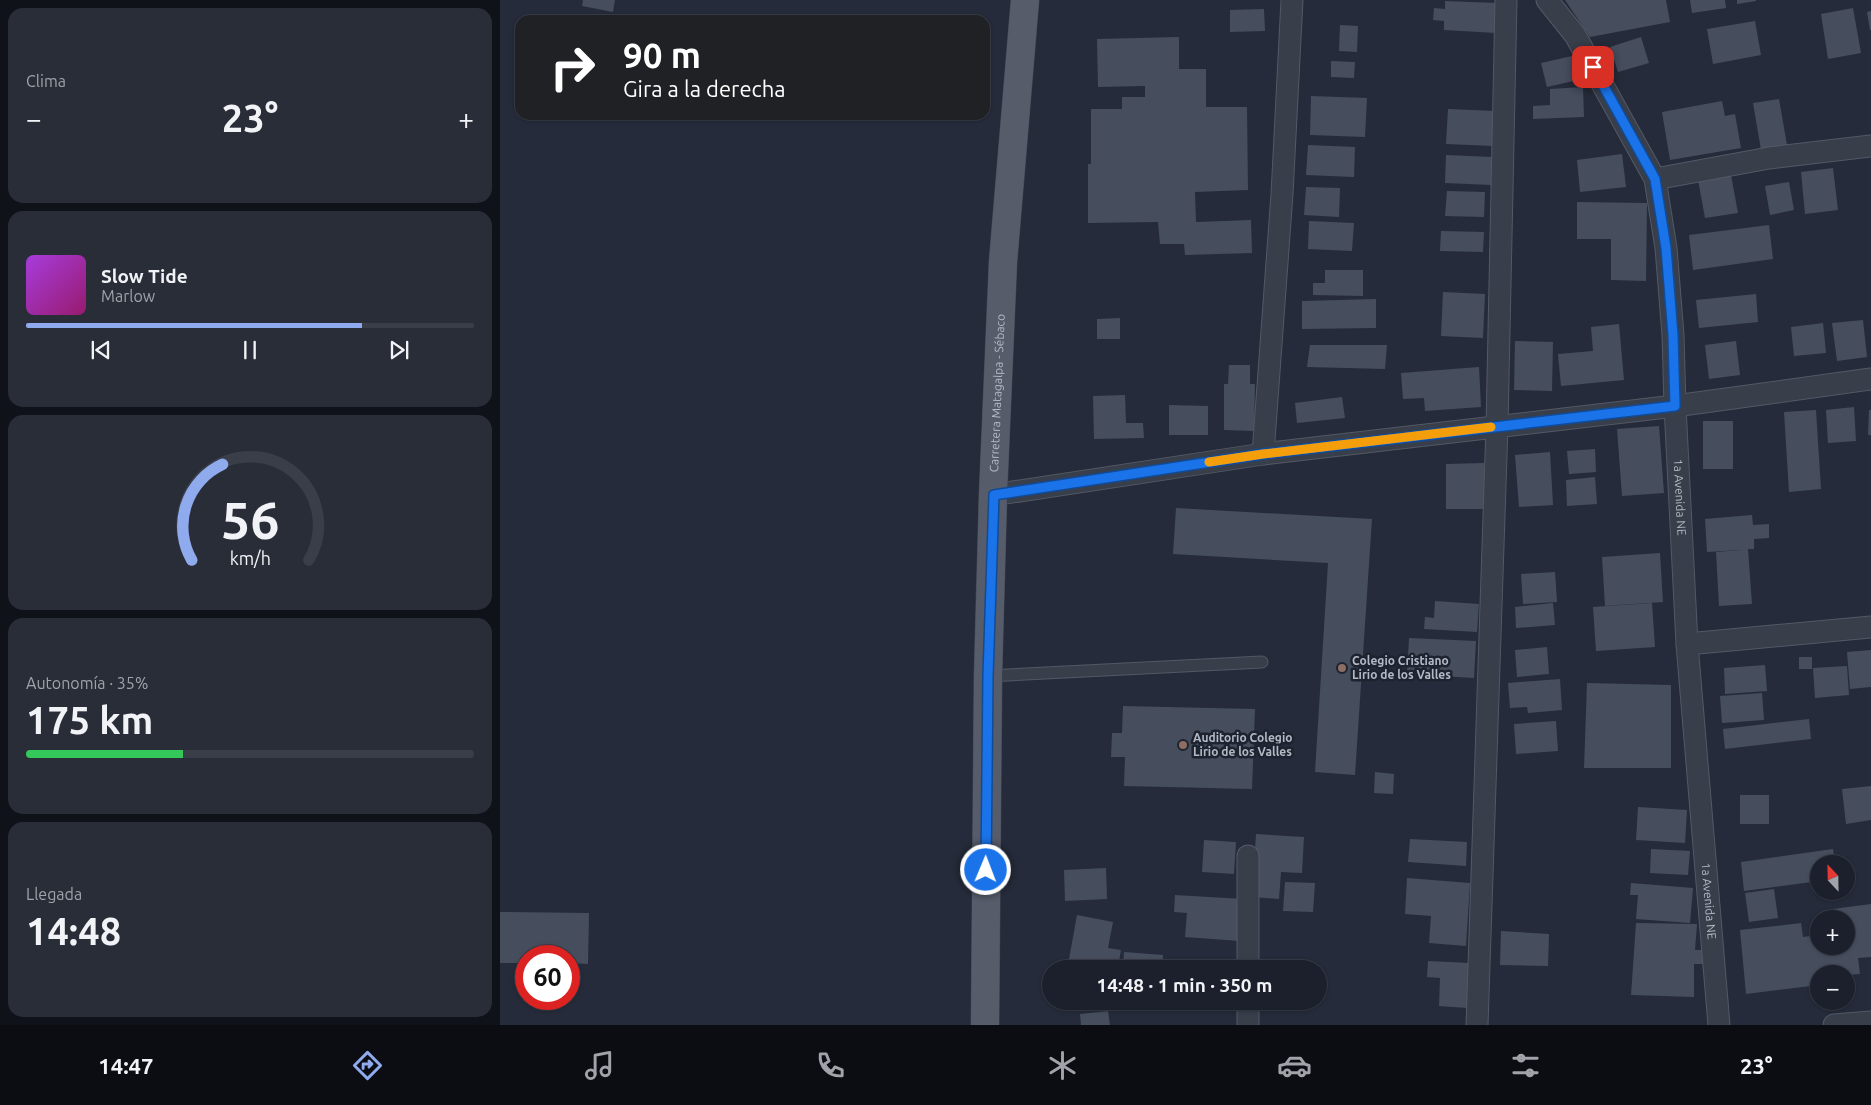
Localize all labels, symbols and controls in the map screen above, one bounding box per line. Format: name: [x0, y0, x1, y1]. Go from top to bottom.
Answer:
icon: right: [540, 35, 605, 100]
text: 90 m: [623, 35, 701, 75]
pin: [1572, 46, 1614, 88]
icon: arrive: [1579, 53, 1607, 81]
text: Clima: [26, 72, 66, 90]
text: Gira a la derecha: [623, 76, 786, 101]
text: 23°: [222, 97, 278, 139]
text: −: [26, 103, 42, 134]
text: +: [458, 103, 474, 134]
text: Slow Tide: [101, 265, 188, 287]
text: Marlow: [101, 287, 155, 305]
street label: Carretera Matagalpa - Sébaco: [987, 314, 1007, 473]
icon: previous: [87, 336, 115, 364]
icon: pause: [236, 336, 264, 364]
icon: next: [385, 336, 413, 364]
street label: 1a Avenida NE: [1672, 458, 1689, 536]
text: 56: [221, 491, 279, 549]
text: km/h: [229, 548, 271, 568]
place label: Colegio Cristiano Lirio de los Valles: [1352, 654, 1451, 681]
marker: Colegio Cristiano Lirio de los Valles: [1336, 662, 1348, 674]
text: Autonomía · 35%: [26, 674, 148, 692]
text: 175 km: [26, 699, 153, 741]
place label: Auditorio Colegio Lirio de los Valles: [1193, 731, 1292, 758]
marker: Auditorio Colegio Lirio de los Valles: [1177, 739, 1189, 751]
position arrow: [959, 843, 1011, 895]
north arrow: [1810, 855, 1855, 900]
map controls: [1810, 855, 1855, 1010]
street label: 1a Avenida NE: [1699, 862, 1719, 940]
text: Llegada: [26, 885, 82, 903]
text: 14:48: [26, 910, 121, 952]
button: +: [1810, 910, 1855, 955]
speed limit sign: 60: [515, 945, 580, 1010]
button: −: [1810, 965, 1855, 1010]
text: 14:48 · 1 min · 350 m: [1097, 974, 1272, 996]
icon: directions: [350, 1048, 385, 1083]
icon: music: [582, 1048, 617, 1083]
icon: phone: [813, 1048, 848, 1083]
icon: climate: [1045, 1048, 1080, 1083]
icon: car: [1277, 1048, 1312, 1083]
icon: filters: [1508, 1048, 1543, 1083]
text: 14:47: [98, 1053, 153, 1078]
text: 23°: [1740, 1053, 1773, 1078]

